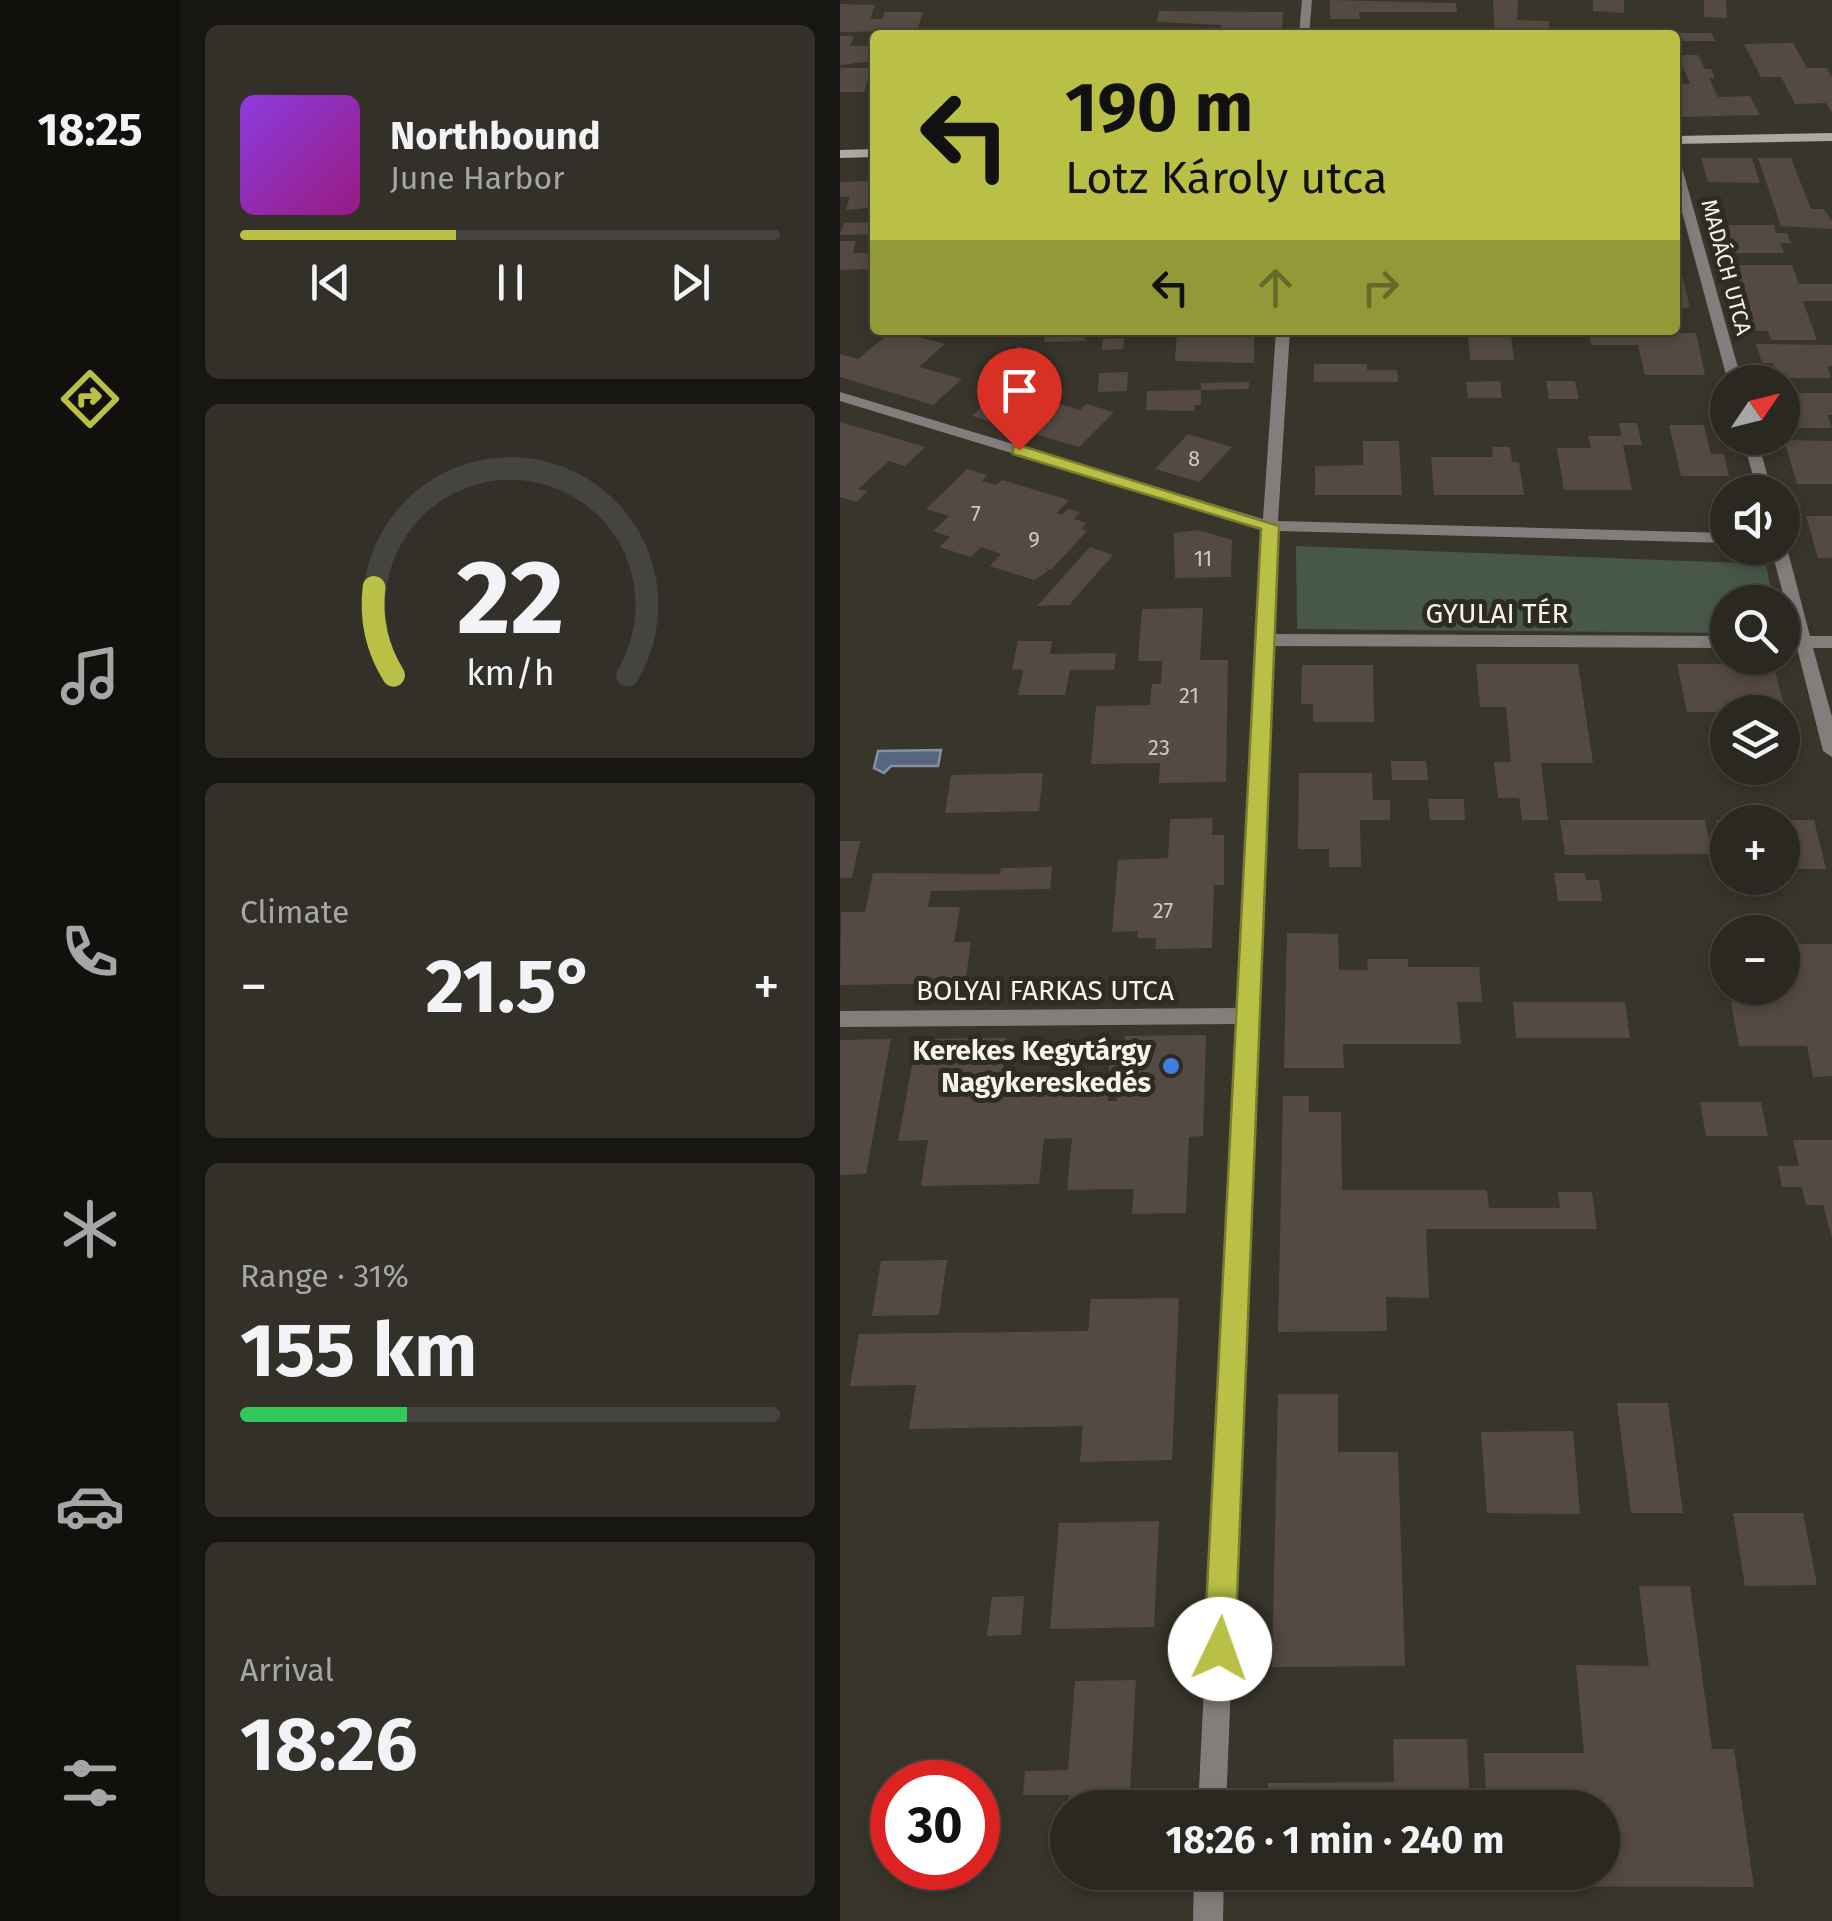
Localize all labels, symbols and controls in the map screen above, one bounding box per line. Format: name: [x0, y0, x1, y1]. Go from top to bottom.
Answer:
text: 190 m: [1065, 66, 1253, 150]
icon: left: [900, 70, 1030, 200]
text: 18:25: [37, 103, 143, 157]
text: Northbound: [390, 113, 601, 159]
text: Lotz Károly utca: [1065, 151, 1387, 205]
text: June Harbor: [390, 159, 565, 197]
street label: MADÁCH UTCA: [1695, 196, 1758, 338]
icon: previous: [303, 255, 358, 310]
icon: pause: [483, 255, 538, 310]
icon: next: [663, 255, 718, 310]
icon: left: [1143, 260, 1198, 315]
icon: ahead: [1248, 260, 1303, 315]
icon: right: [1353, 260, 1408, 315]
pin: [977, 348, 1062, 451]
icon: arrive: [992, 363, 1047, 418]
icon: directions: [55, 364, 125, 434]
north arrow: [1710, 365, 1800, 455]
map controls: [1710, 365, 1800, 1005]
house number: 8: [1188, 445, 1200, 472]
button: sound: [1710, 475, 1800, 565]
house number: 7: [971, 500, 981, 527]
house number: 9: [1028, 526, 1040, 553]
text: 22: [456, 536, 564, 661]
house number: 11: [1194, 545, 1212, 572]
button: search: [1710, 585, 1800, 675]
street label: GYULAI TÉR: [1426, 597, 1569, 630]
icon: music: [55, 641, 125, 711]
text: km/h: [466, 652, 554, 694]
house number: 21: [1179, 682, 1199, 709]
button: layers: [1710, 695, 1800, 785]
house number: 23: [1148, 734, 1170, 761]
button: +: [1710, 805, 1800, 895]
text: Climate: [240, 893, 349, 931]
house number: 27: [1153, 897, 1173, 924]
button: −: [1710, 915, 1800, 1005]
icon: phone: [55, 917, 125, 987]
text: 21.5°: [425, 942, 595, 1032]
text: −: [240, 954, 268, 1020]
text: +: [753, 954, 780, 1020]
street label: BOLYAI FARKAS UTCA: [916, 974, 1174, 1007]
place label: Kerekes Kegytárgy Nagykereskedés: [913, 1034, 1151, 1099]
marker: Kerekes Kegytárgy Nagykereskedés: [1160, 1055, 1182, 1077]
icon: climate: [55, 1194, 125, 1264]
text: Range · 31%: [240, 1257, 409, 1295]
text: 155 km: [240, 1306, 477, 1396]
icon: car: [55, 1471, 125, 1541]
position arrow: [1168, 1597, 1272, 1701]
text: Arrival: [240, 1651, 334, 1689]
text: 18:26: [240, 1700, 417, 1790]
icon: filters: [55, 1748, 125, 1818]
speed limit sign: 30: [870, 1760, 1000, 1890]
text: 18:26 · 1 min · 240 m: [1166, 1817, 1504, 1863]

